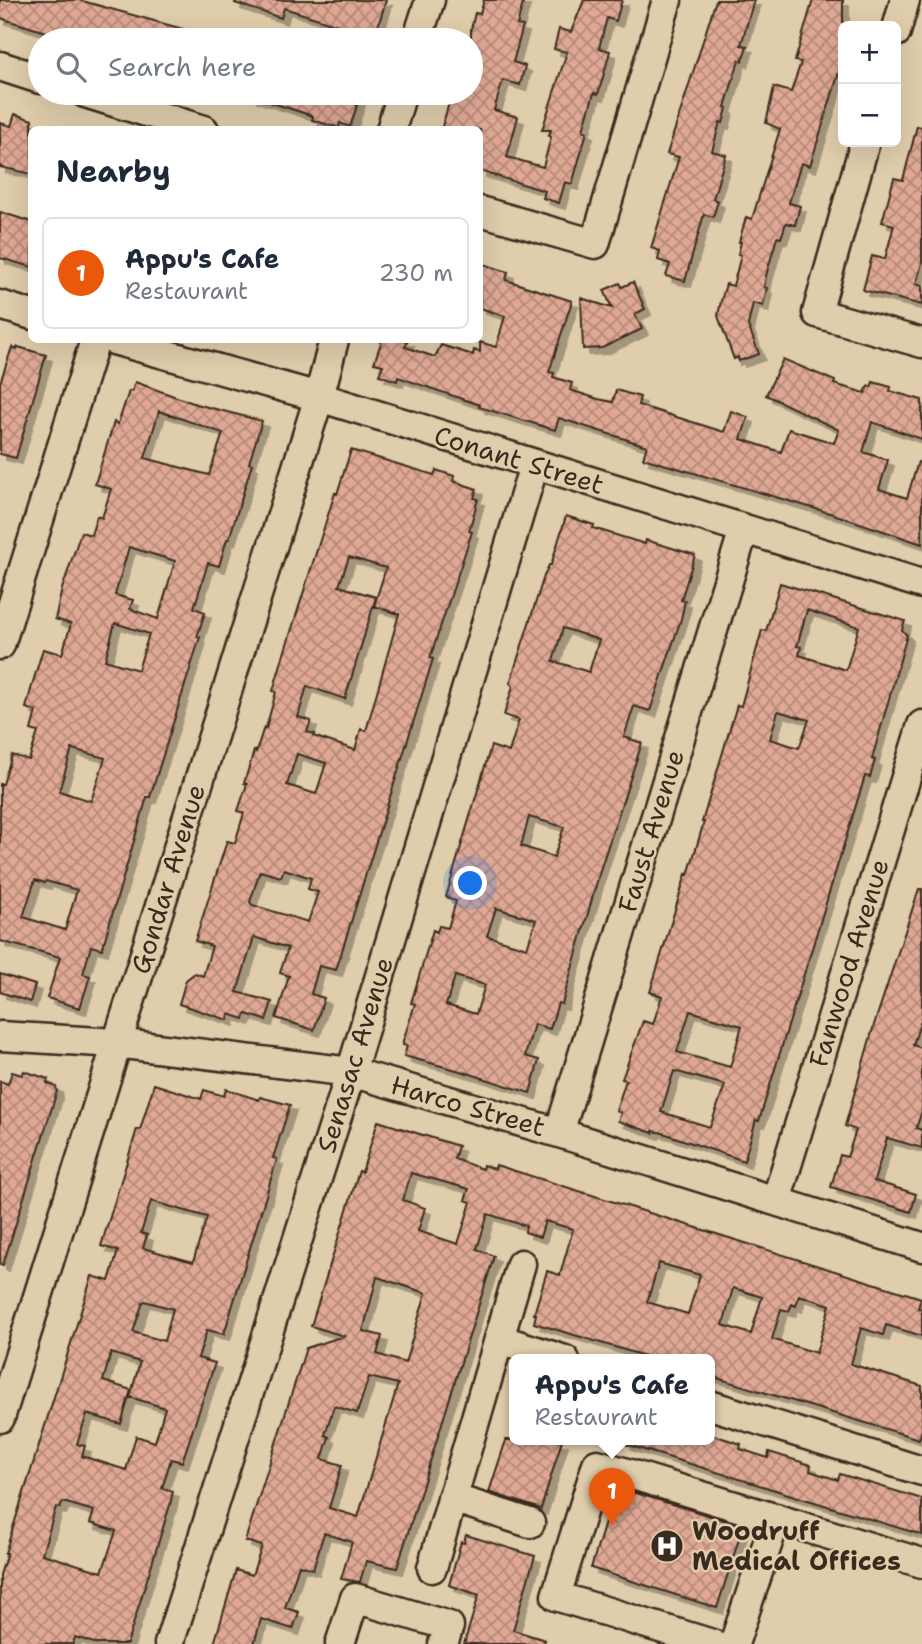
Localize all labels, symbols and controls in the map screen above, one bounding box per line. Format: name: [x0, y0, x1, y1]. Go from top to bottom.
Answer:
map controls: [838, 21, 901, 147]
button: +: [838, 21, 901, 84]
search box: [28, 28, 483, 105]
icon: search: [52, 48, 90, 86]
text: Search here: [108, 49, 257, 84]
button: −: [838, 84, 901, 147]
text: Nearby: [56, 151, 171, 192]
text: Appu's Cafe: [125, 241, 279, 276]
text: 1: [76, 258, 86, 288]
text: 230 m: [379, 258, 453, 288]
text: Restaurant: [125, 276, 248, 306]
street label: Conant Street: [430, 417, 608, 502]
street label: Faust Avenue: [609, 745, 692, 916]
street label: Gondar Avenue: [122, 780, 213, 978]
street label: Fanwood Avenue: [800, 854, 897, 1071]
your location: [453, 866, 487, 900]
street label: Senasac Avenue: [308, 953, 401, 1157]
street label: Harco Street: [387, 1067, 549, 1144]
popup: [509, 1354, 715, 1445]
text: Appu's Cafe: [535, 1367, 689, 1402]
text: Restaurant: [535, 1402, 658, 1432]
pin: 1: [589, 1468, 635, 1526]
place label: Woodruff Medical Offices: [692, 1513, 901, 1578]
hospital icon: Woodruff Medical Offices: [648, 1527, 686, 1565]

